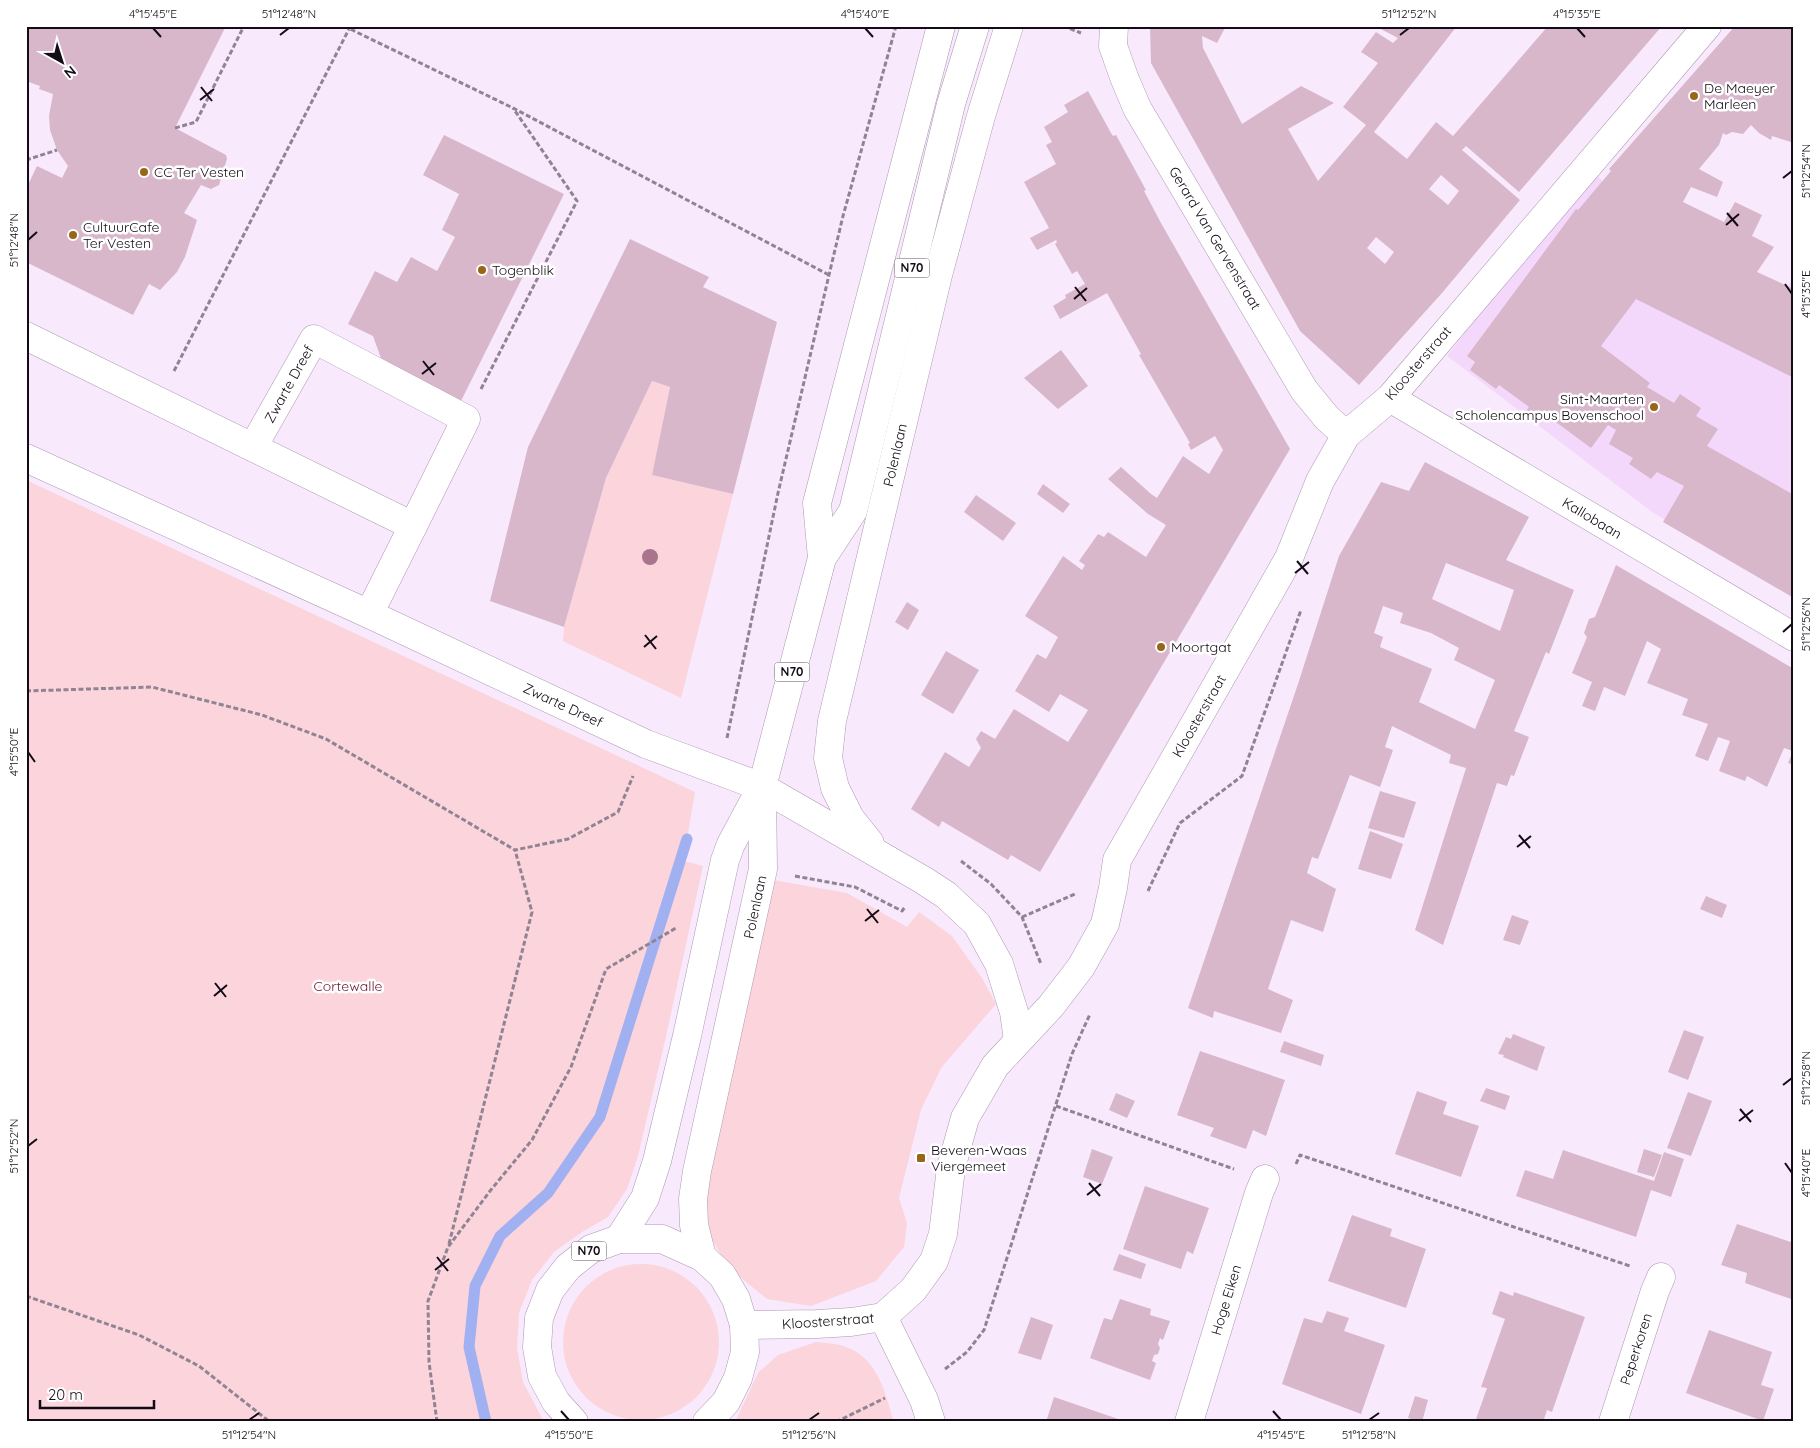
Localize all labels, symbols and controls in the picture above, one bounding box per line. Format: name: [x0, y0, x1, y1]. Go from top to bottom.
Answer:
text: 4°15'45"E: [129, 6, 177, 21]
text: 51°12'48"N: [262, 6, 316, 21]
text: 4°15'40"E: [841, 6, 889, 21]
text: 51°12'52"N: [1382, 6, 1436, 21]
text: 4°15'35"E: [1553, 6, 1601, 21]
north arrow: [38, 38, 88, 88]
text: N: [61, 62, 80, 82]
place label: De Maeyer Marleen: [1704, 79, 1776, 113]
marker: De Maeyer Marleen: [1688, 90, 1700, 102]
text: 51°12'54"N: [1798, 144, 1813, 198]
place label: CC Ter Vesten: [154, 163, 244, 181]
street label: Gerard Van Gervenstraat: [1165, 163, 1265, 313]
marker: CC Ter Vesten: [138, 166, 150, 178]
text: 51°12'48"N: [6, 213, 21, 267]
place label: CultuurCafe Ter Vesten: [83, 218, 159, 252]
marker: CultuurCafe Ter Vesten: [67, 229, 79, 241]
road number: N70: [894, 258, 930, 278]
place label: Togenblik: [492, 261, 554, 279]
marker: Togenblik: [476, 264, 488, 276]
text: 4°15'35"E: [1798, 270, 1813, 318]
street label: Kloosterstraat: [1381, 322, 1455, 404]
street label: Zwarte Dreef: [260, 342, 318, 426]
place label: Sint-Maarten Scholencampus Bovenschool: [1455, 390, 1644, 424]
marker: Sint-Maarten Scholencampus Bovenschool: [1648, 401, 1660, 413]
street label: Polenlaan: [879, 422, 911, 488]
street label: Kallobaan: [1559, 493, 1625, 543]
text: 51°12'56"N: [1798, 597, 1813, 651]
place label: Moortgat: [1171, 638, 1232, 656]
marker: Moortgat: [1155, 641, 1167, 653]
road number: N70: [774, 662, 810, 682]
street label: Kloosterstraat: [1168, 671, 1230, 760]
street label: Zwarte Dreef: [520, 679, 606, 731]
text: 4°15'50"E: [6, 727, 21, 776]
street label: Polenlaan: [740, 874, 770, 940]
park label: Cortewalle: [314, 977, 383, 995]
text: 51°12'58"N: [1798, 1051, 1813, 1105]
text: 51°12'52"N: [6, 1119, 21, 1173]
place label: Beveren-Waas Viergemeet: [931, 1141, 1027, 1175]
text: 4°15'40"E: [1798, 1149, 1813, 1197]
marker: Beveren-Waas Viergemeet: [915, 1152, 927, 1164]
road number: N70: [572, 1242, 606, 1260]
street label: Hoge Eiken: [1207, 1263, 1245, 1337]
street label: Kloosterstraat: [781, 1309, 875, 1333]
street label: Peperkoren: [1616, 1311, 1656, 1387]
scale bar: [40, 1378, 154, 1410]
text: 20 m: [48, 1385, 83, 1404]
text: 51°12'54"N: [222, 1427, 276, 1442]
text: 4°15'50"E: [545, 1427, 594, 1442]
text: 51°12'56"N: [782, 1427, 836, 1442]
text: 4°15'45"E: [1257, 1427, 1305, 1442]
text: 51°12'58"N: [1342, 1427, 1396, 1442]

